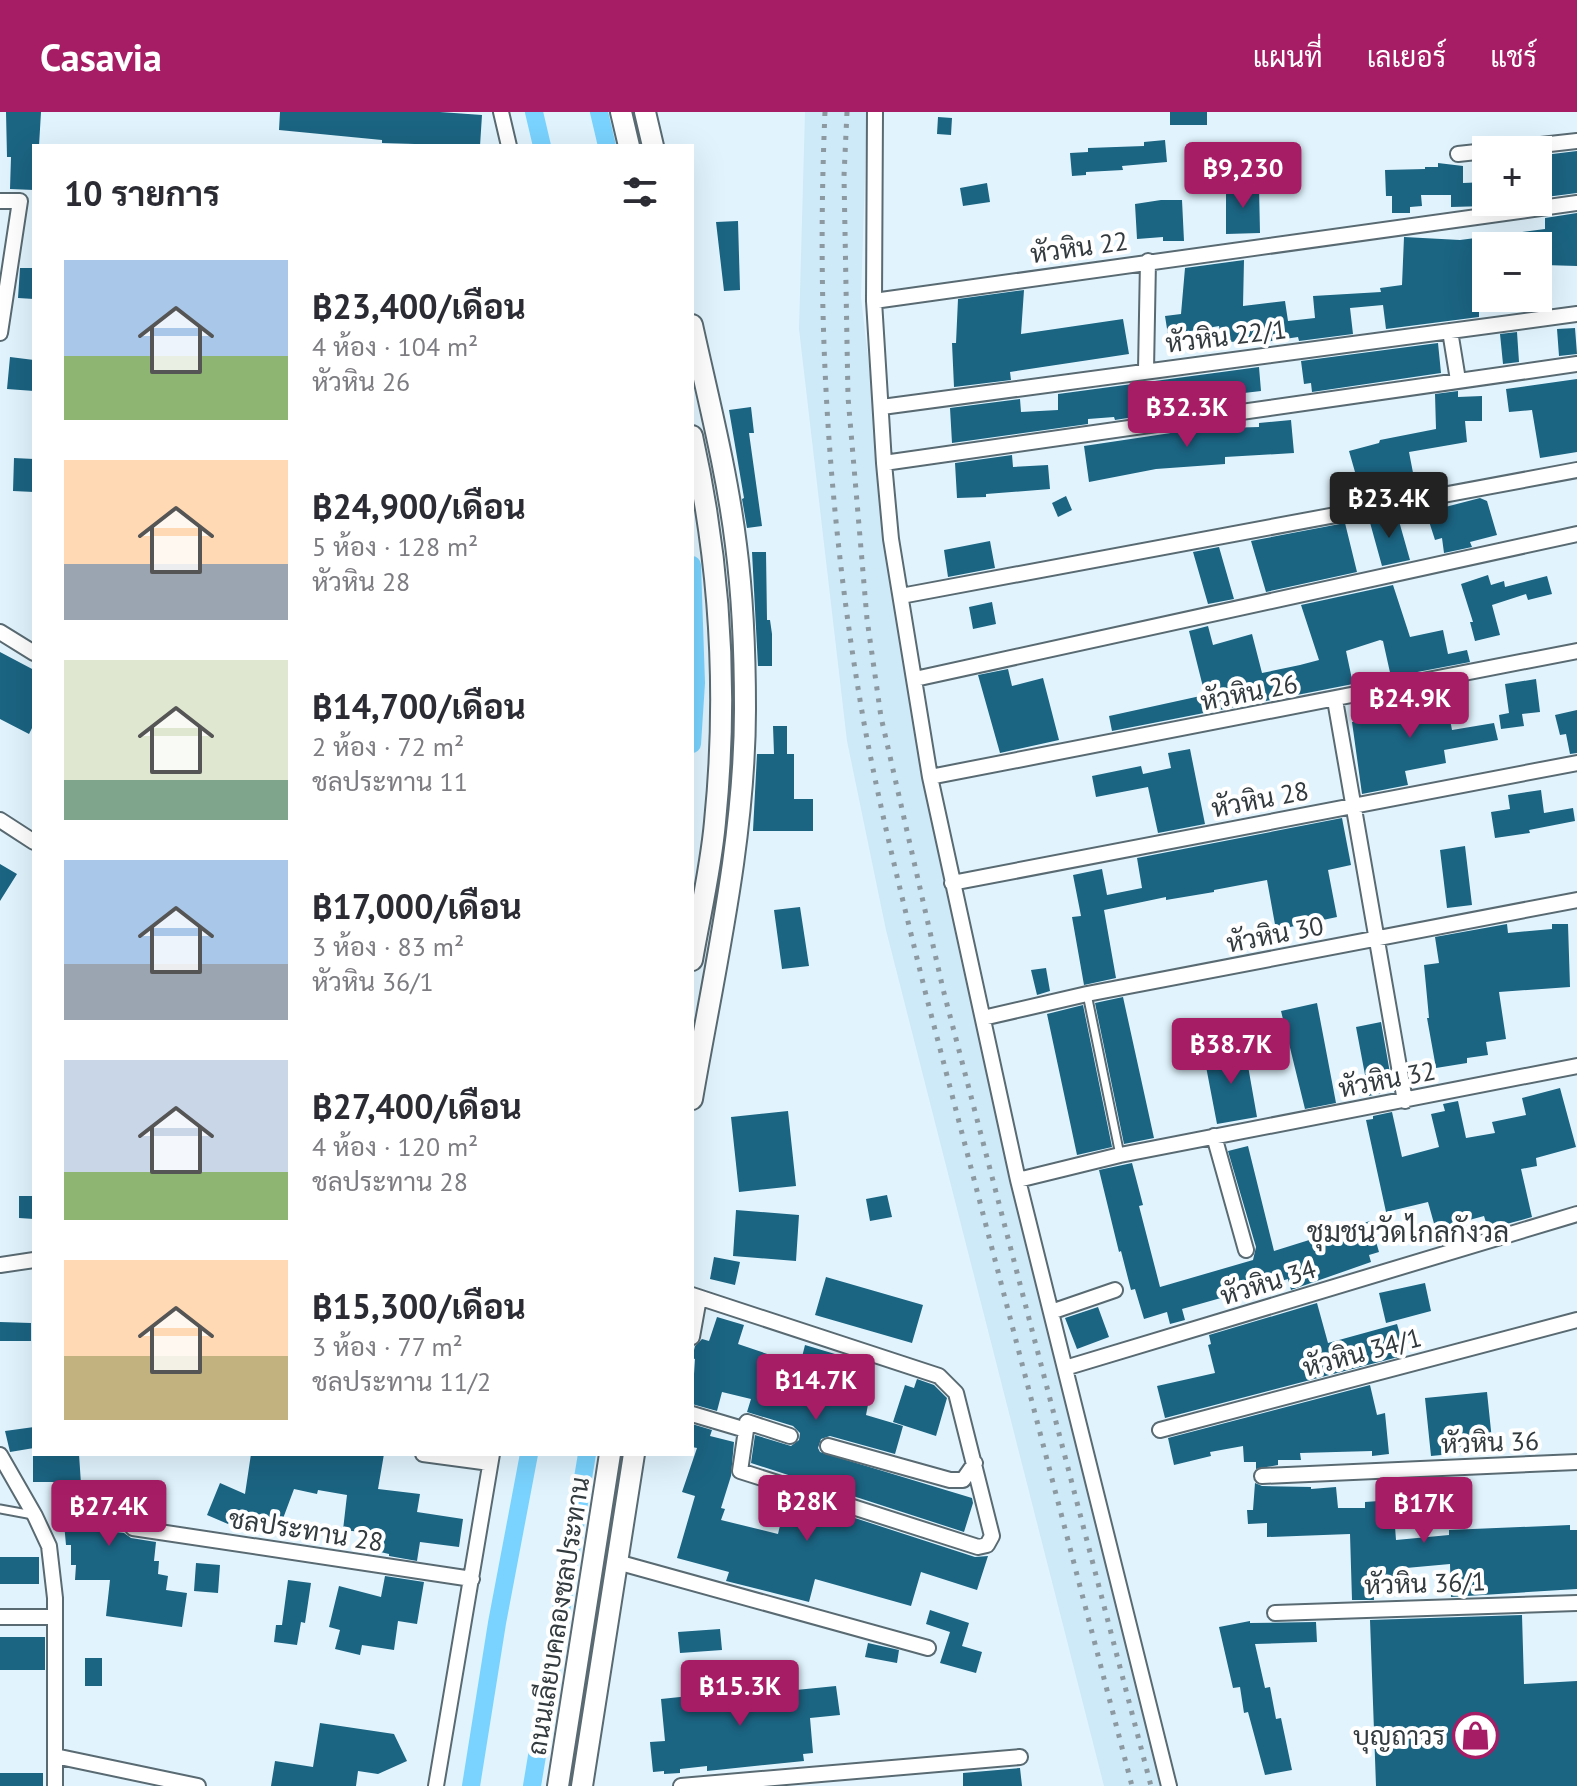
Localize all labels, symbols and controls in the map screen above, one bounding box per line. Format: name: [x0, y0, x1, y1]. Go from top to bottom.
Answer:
text: Casavia: [40, 32, 162, 81]
text: แผนที่: [1253, 38, 1323, 75]
text: เลเยอร์: [1367, 38, 1446, 75]
text: แชร์: [1490, 38, 1537, 75]
map controls: [1472, 136, 1552, 312]
button: +: [1472, 136, 1552, 216]
pin: ฿9,230: [1178, 142, 1308, 210]
text: ฿9,230: [1202, 151, 1284, 184]
icon: filters: [618, 170, 662, 214]
text: 10 รายการ: [64, 171, 220, 215]
street label: หัวหิน 22: [1028, 224, 1130, 270]
button: −: [1472, 232, 1552, 312]
text: ฿23,400/เดือน: [312, 284, 526, 328]
icon: home: [128, 292, 224, 388]
street label: หัวหิน 22/1: [1164, 312, 1288, 360]
text: 4 ห้อง · 104 m²: [312, 330, 478, 363]
text: หัวหิน 26: [312, 365, 410, 398]
pin: ฿32.3K: [1122, 381, 1252, 449]
text: ฿32.3K: [1146, 390, 1228, 423]
pin: ฿23.4K: [1324, 472, 1454, 540]
text: ฿23.4K: [1348, 481, 1430, 514]
text: ฿24,900/เดือน: [312, 484, 526, 528]
icon: home: [128, 492, 224, 588]
text: 5 ห้อง · 128 m²: [312, 530, 478, 563]
text: หัวหิน 28: [312, 565, 410, 598]
street label: หัวหิน 26: [1198, 666, 1300, 718]
pin: ฿24.9K: [1345, 672, 1475, 740]
text: ฿24.9K: [1369, 681, 1451, 714]
text: ฿14,700/เดือน: [312, 684, 526, 728]
icon: home: [128, 692, 224, 788]
text: 2 ห้อง · 72 m²: [312, 730, 464, 763]
text: ชลประทาน 11: [312, 765, 468, 798]
street label: หัวหิน 28: [1209, 773, 1311, 825]
text: ฿17,000/เดือน: [312, 884, 522, 928]
icon: home: [128, 892, 224, 988]
street label: หัวหิน 30: [1224, 908, 1326, 960]
text: 3 ห้อง · 83 m²: [312, 930, 464, 963]
text: หัวหิน 36/1: [312, 965, 434, 998]
pin: ฿38.7K: [1166, 1018, 1296, 1086]
text: ฿38.7K: [1190, 1027, 1272, 1060]
street label: หัวหิน 32: [1336, 1053, 1438, 1105]
text: ฿27,400/เดือน: [312, 1084, 522, 1128]
icon: home: [128, 1092, 224, 1188]
text: 4 ห้อง · 120 m²: [312, 1130, 478, 1163]
text: ชลประทาน 28: [312, 1165, 468, 1198]
district label: ชุมชนวัดไกลกังวล: [1307, 1213, 1509, 1252]
street label: หัวหิน 34: [1216, 1252, 1320, 1312]
text: ฿15,300/เดือน: [312, 1284, 526, 1328]
icon: home: [128, 1292, 224, 1388]
street label: หัวหิน 34/1: [1299, 1320, 1425, 1384]
text: 3 ห้อง · 77 m²: [312, 1330, 463, 1363]
pin: ฿14.7K: [751, 1354, 881, 1422]
text: ฿14.7K: [775, 1363, 857, 1396]
text: ชลประทาน 11/2: [312, 1365, 491, 1398]
street label: หัวหิน 36: [1440, 1424, 1540, 1460]
street label: ถนนเลียบคลองชลประทาน: [520, 1474, 596, 1758]
pin: ฿28K: [760, 1475, 854, 1543]
pin: ฿17K: [1377, 1477, 1471, 1545]
pin: ฿27.4K: [44, 1480, 174, 1548]
text: ฿28K: [776, 1484, 838, 1517]
text: ฿17K: [1393, 1486, 1455, 1519]
text: ฿27.4K: [69, 1489, 149, 1522]
street label: ชลประทาน 28: [226, 1502, 386, 1558]
street label: หัวหิน 36/1: [1364, 1564, 1486, 1602]
pin: ฿15.3K: [675, 1660, 805, 1728]
text: ฿15.3K: [699, 1669, 781, 1702]
shop icon: บุญถาวร: [1452, 1711, 1500, 1759]
place label: บุญถาวร: [1353, 1719, 1445, 1754]

